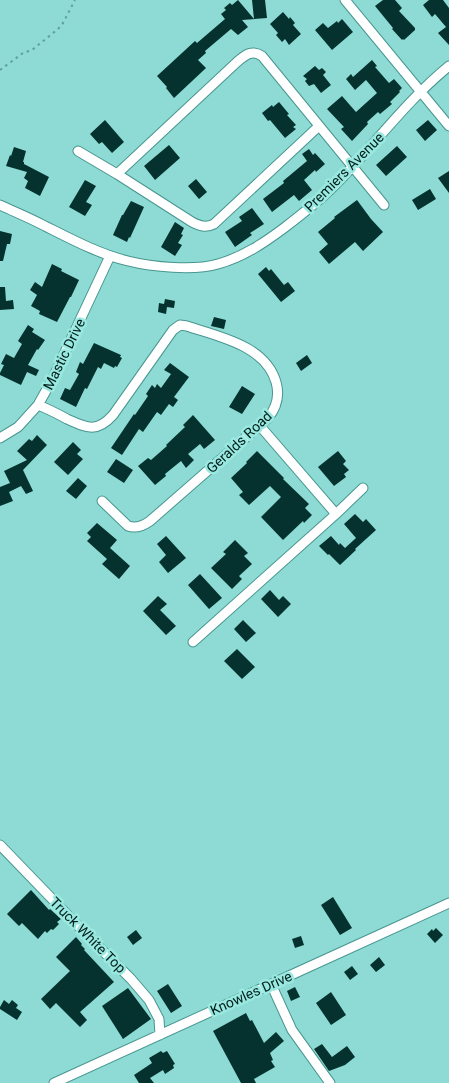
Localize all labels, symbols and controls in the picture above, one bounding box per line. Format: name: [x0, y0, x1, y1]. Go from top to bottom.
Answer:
street label: Premiers Avenue: [301, 129, 387, 215]
street label: Mastic Drive: [40, 316, 88, 392]
street label: Geralds Road: [203, 408, 275, 476]
street label: Truck White Top: [47, 894, 129, 976]
street label: Knowles Drive: [208, 968, 294, 1018]

